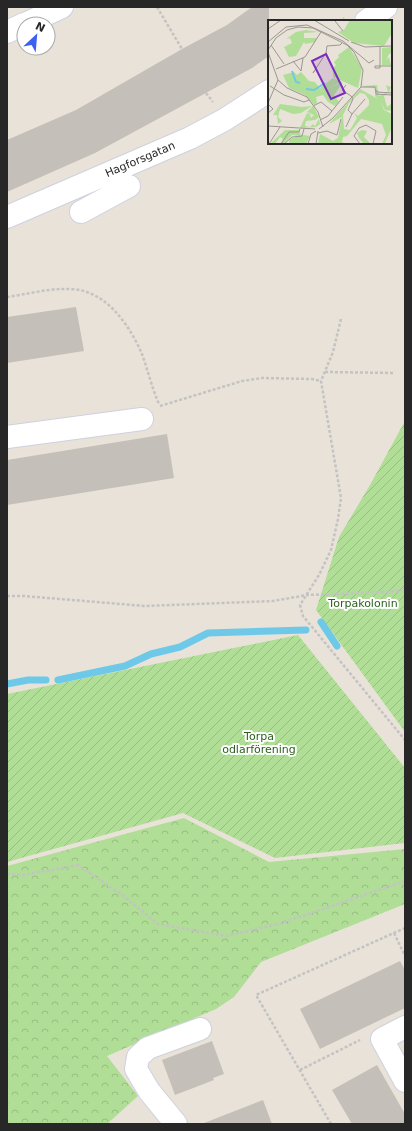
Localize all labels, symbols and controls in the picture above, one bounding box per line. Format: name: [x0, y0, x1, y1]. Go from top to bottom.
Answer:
north arrow: [16, 16, 56, 56]
text: N: [33, 20, 47, 35]
inset map: [268, 20, 392, 144]
street label: Hagforsgatan: [103, 139, 177, 180]
park label: Torpakolonin: [327, 597, 398, 610]
park label: Torpa odlarförening: [222, 730, 296, 756]

